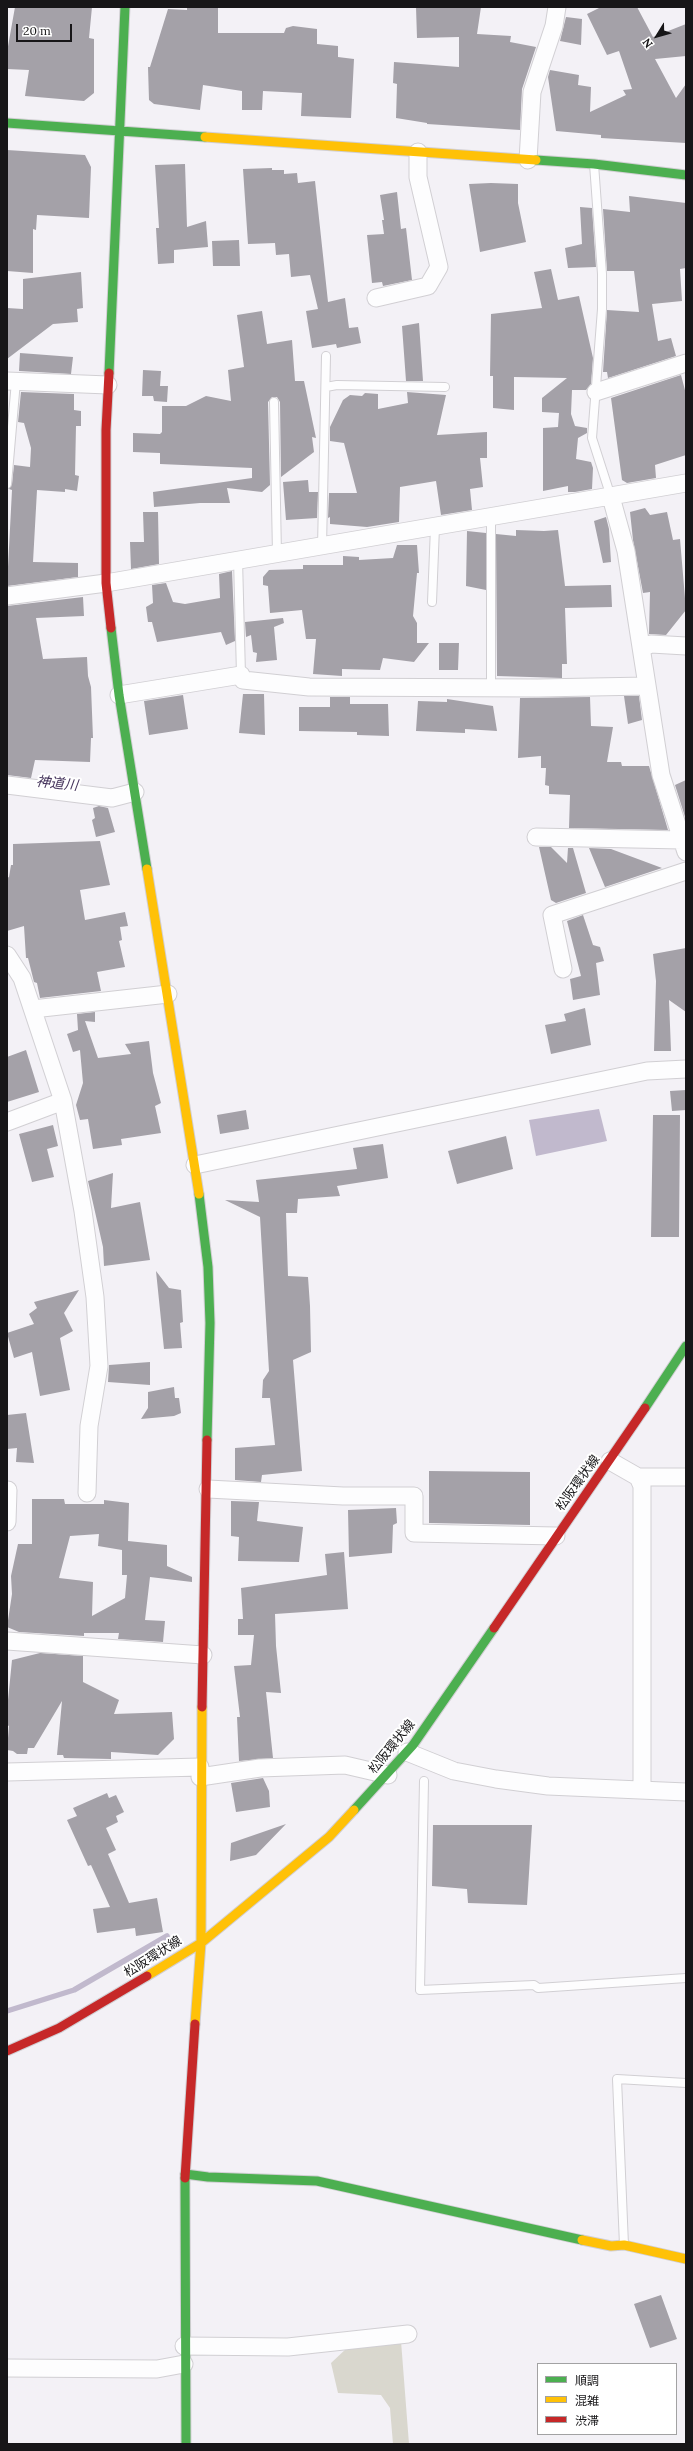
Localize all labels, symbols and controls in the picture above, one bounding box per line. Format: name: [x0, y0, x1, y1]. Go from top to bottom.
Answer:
scale bar: [18, 16, 74, 42]
north arrow: [637, 16, 677, 56]
text: 20 m: [23, 23, 51, 38]
text: N: [639, 36, 656, 51]
water label: 神道川: [35, 773, 79, 795]
street label: 松阪環状線: [553, 1452, 603, 1514]
street label: 松阪環状線: [365, 1717, 419, 1777]
street label: 松阪環状線: [121, 1933, 185, 1981]
legend: [537, 2363, 677, 2435]
text: 順調: [575, 2373, 599, 2388]
text: 混雑: [575, 2393, 599, 2408]
text: 渋滞: [575, 2413, 599, 2428]

